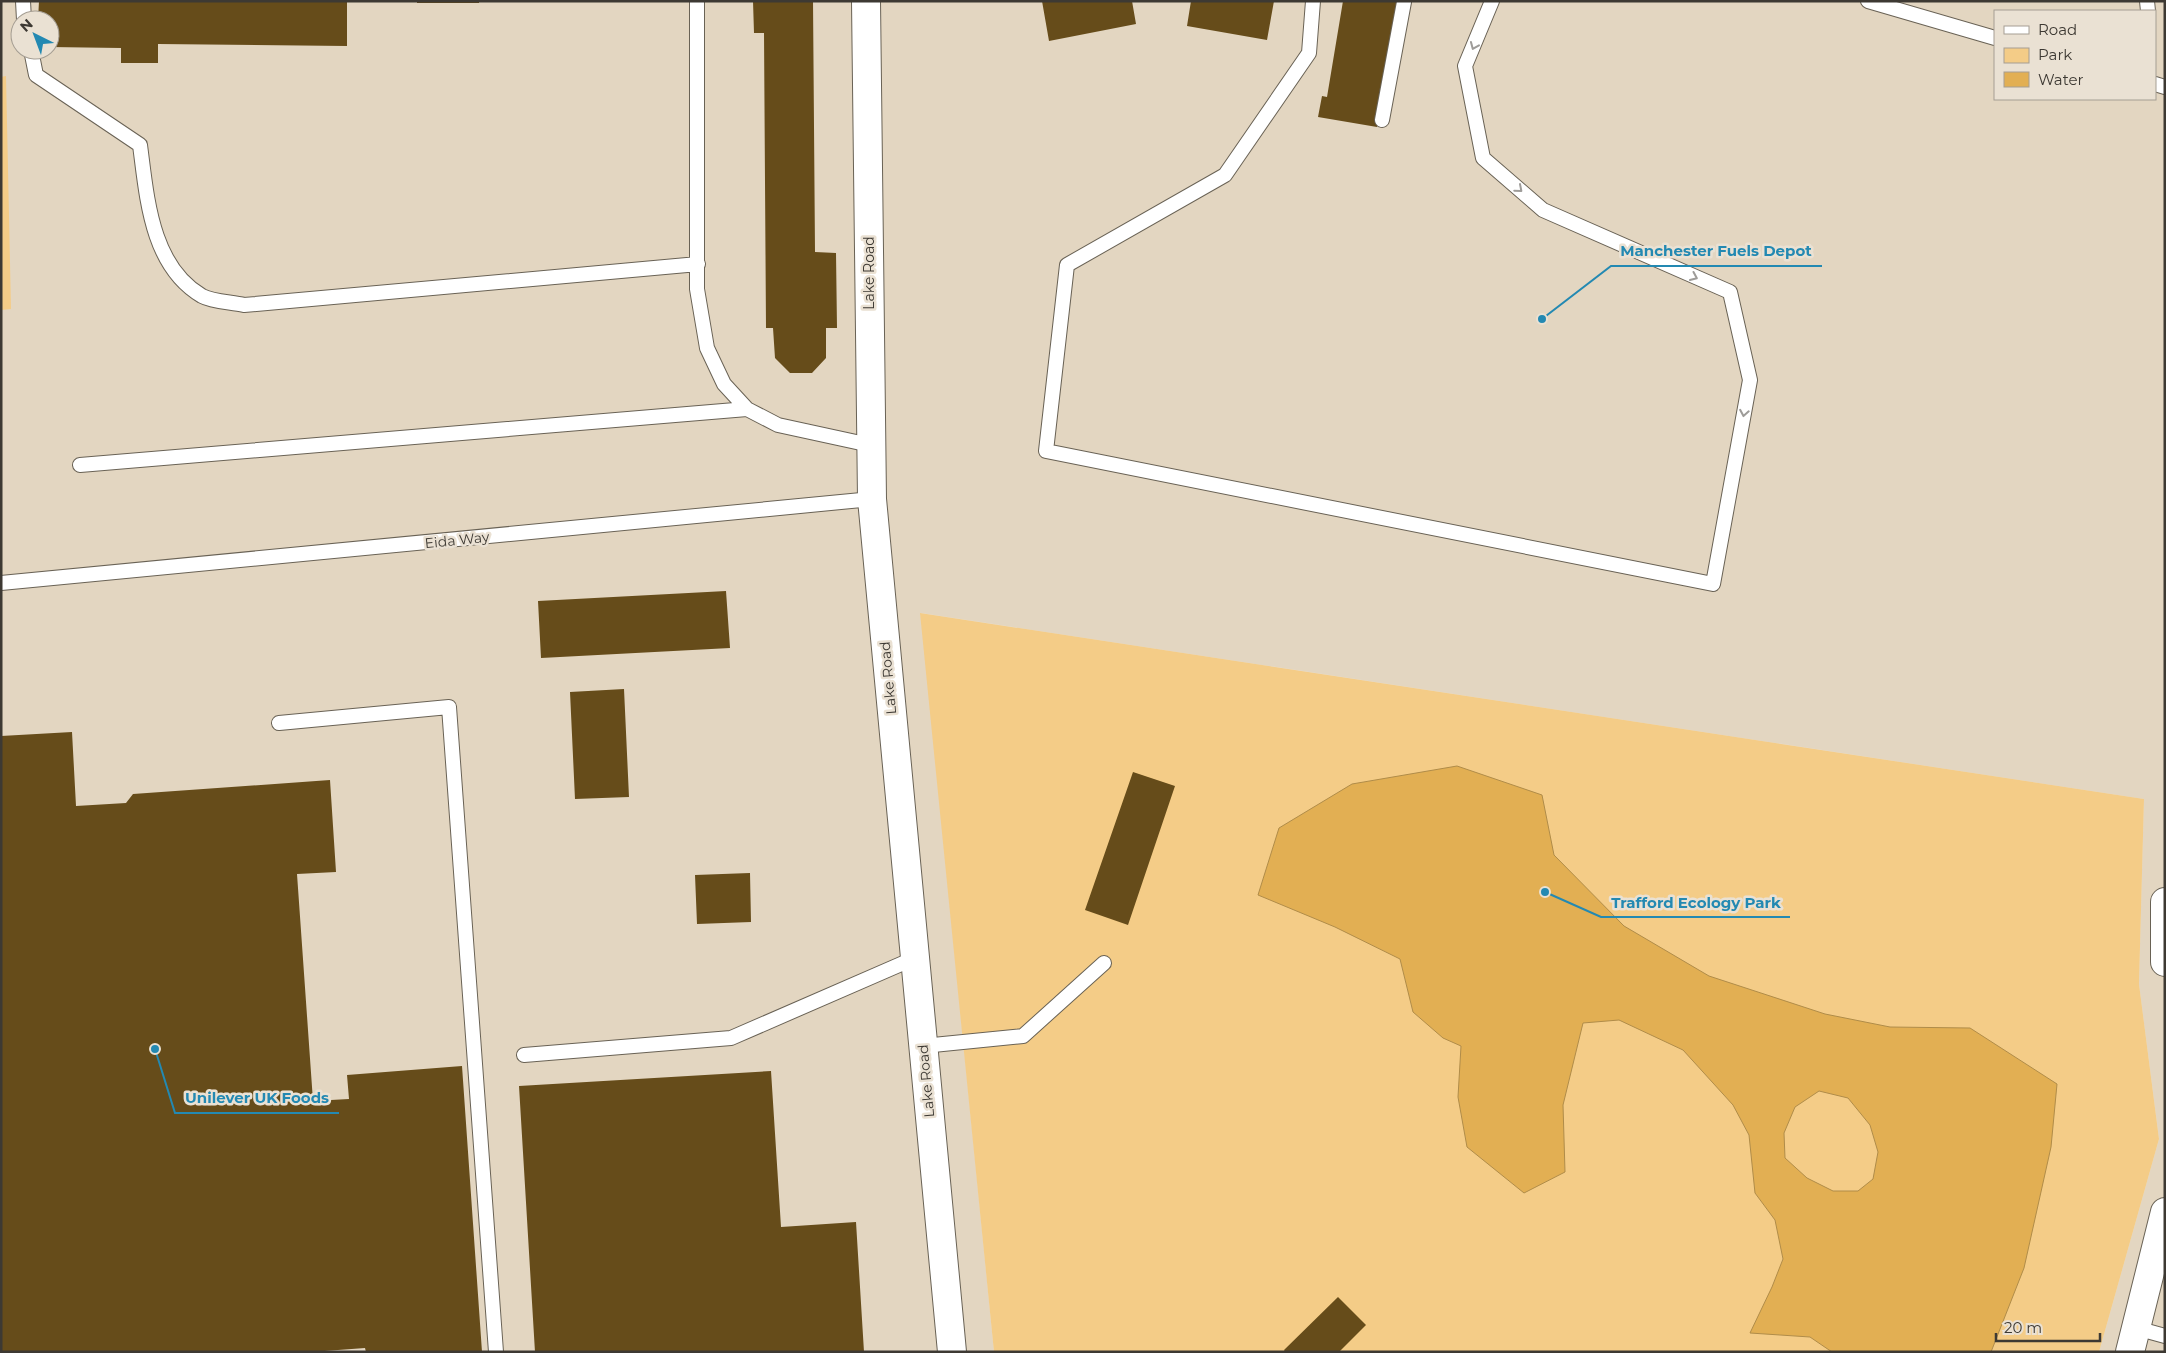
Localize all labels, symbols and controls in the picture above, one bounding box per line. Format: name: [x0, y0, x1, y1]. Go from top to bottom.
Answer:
north arrow: [10, 10, 60, 60]
legend: [1994, 10, 2156, 100]
text: N: [16, 15, 37, 36]
text: Road: [2038, 20, 2077, 39]
one-way arrow: [1469, 41, 1480, 50]
text: Park: [2038, 45, 2072, 64]
text: Water: [2038, 70, 2084, 89]
one-way arrow: [1513, 183, 1522, 192]
street label: Lake Road: [860, 236, 878, 310]
callout: Manchester Fuels Depot: [1611, 236, 1822, 266]
text: Manchester Fuels Depot: [1620, 241, 1812, 260]
one-way arrow: [1689, 270, 1698, 281]
one-way arrow: [1740, 409, 1750, 417]
street label: Eida Way: [424, 528, 491, 552]
street label: Lake Road: [876, 641, 900, 715]
callout: Trafford Ecology Park: [1601, 887, 1790, 917]
text: Trafford Ecology Park: [1611, 893, 1781, 912]
street label: Lake Road: [914, 1044, 938, 1118]
callout: Unilever UK Foods: [175, 1083, 339, 1113]
text: Unilever UK Foods: [185, 1088, 329, 1107]
scale bar: [1996, 1310, 2100, 1342]
text: 20 m: [2004, 1318, 2042, 1337]

